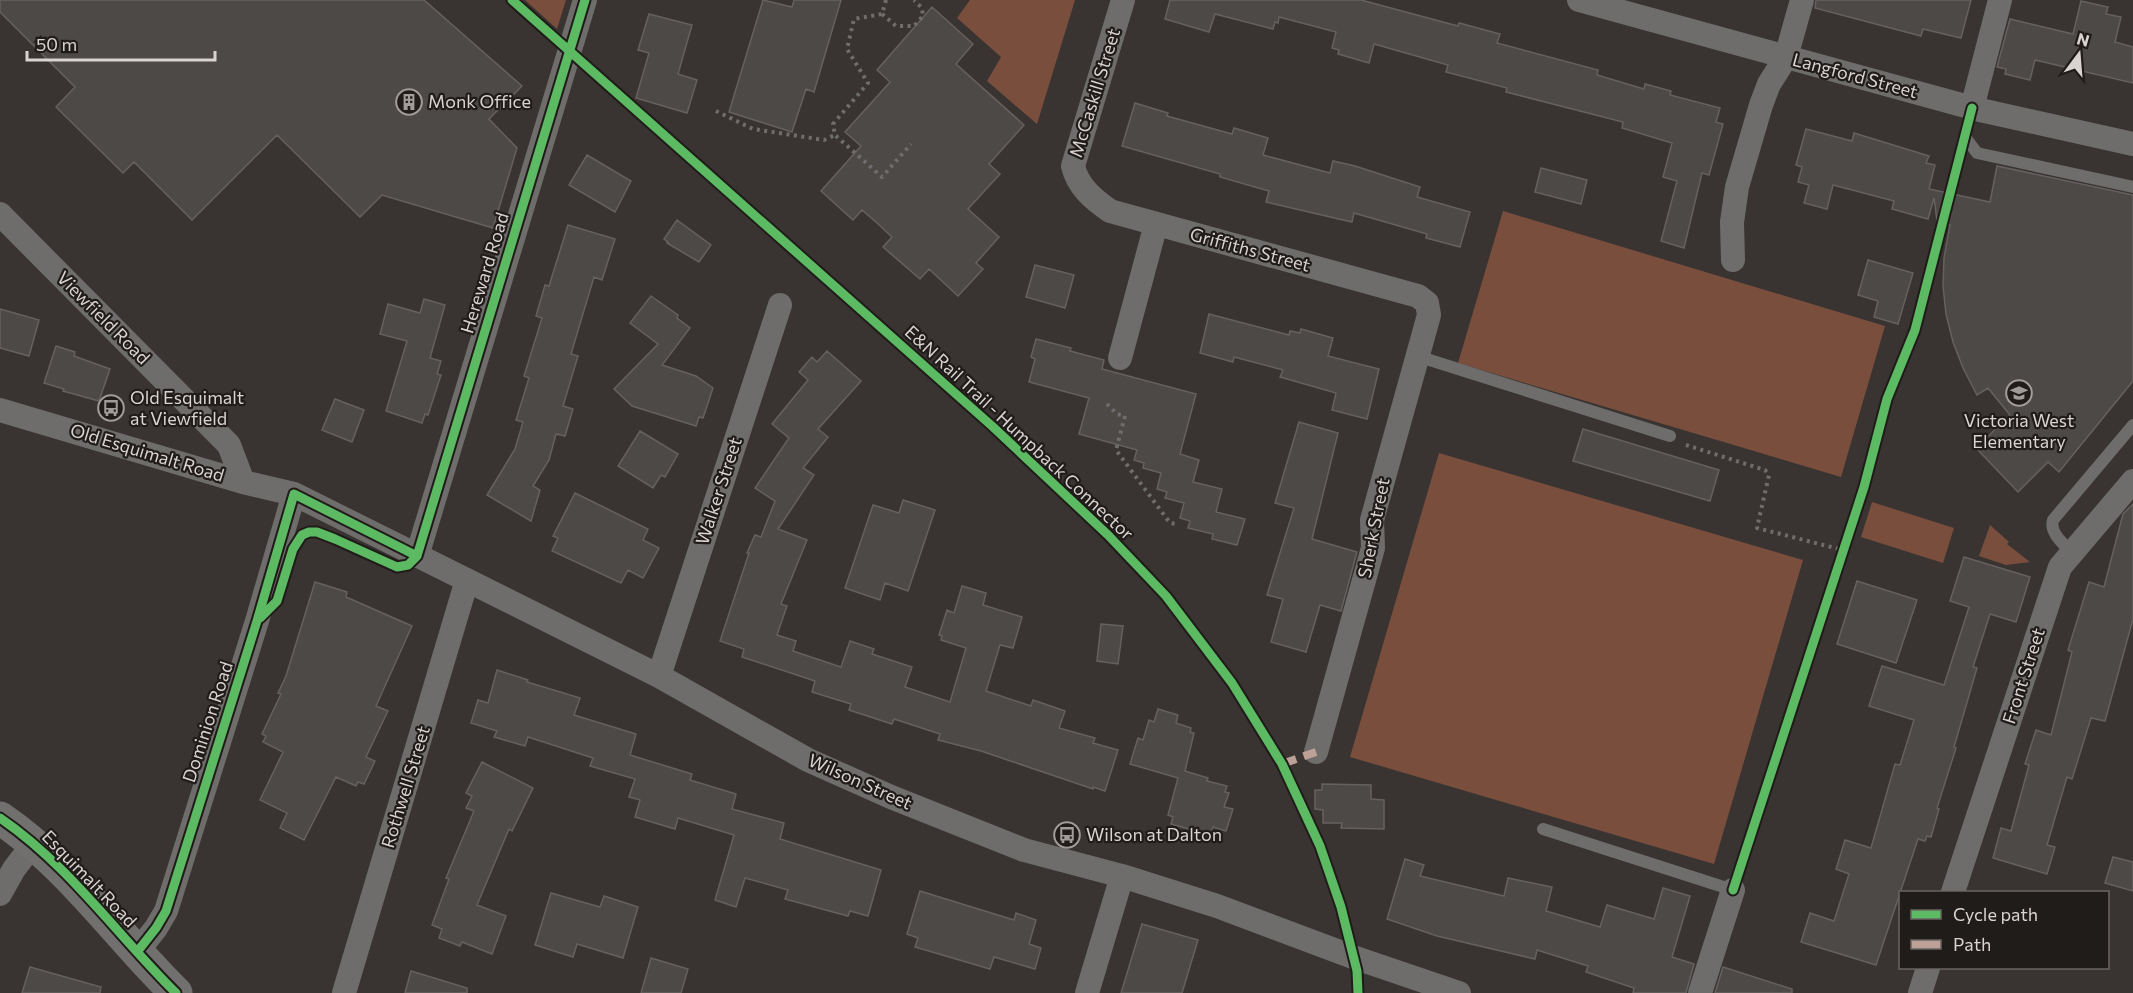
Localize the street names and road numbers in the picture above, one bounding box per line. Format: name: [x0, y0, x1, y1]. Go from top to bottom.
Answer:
street label: McCaskill Street: [1064, 25, 1124, 160]
street label: Langford Street: [1790, 48, 1920, 102]
street label: Hereward Road: [455, 209, 513, 336]
street label: Griffiths Street: [1188, 222, 1313, 276]
street label: Viewfield Road: [53, 266, 155, 368]
street label: E&N Rail Trail - Humpback Connector: [901, 320, 1139, 544]
street label: Old Esquimalt Road: [68, 418, 227, 486]
street label: Walker Street: [690, 434, 746, 547]
street label: Sherk Street: [1353, 476, 1394, 580]
street label: Front Street: [1997, 625, 2049, 727]
street label: Dominion Road: [177, 658, 237, 785]
street label: Rothwell Street: [376, 723, 434, 850]
street label: Wilson Street: [805, 748, 916, 814]
street label: Esquimalt Road: [38, 825, 142, 931]

